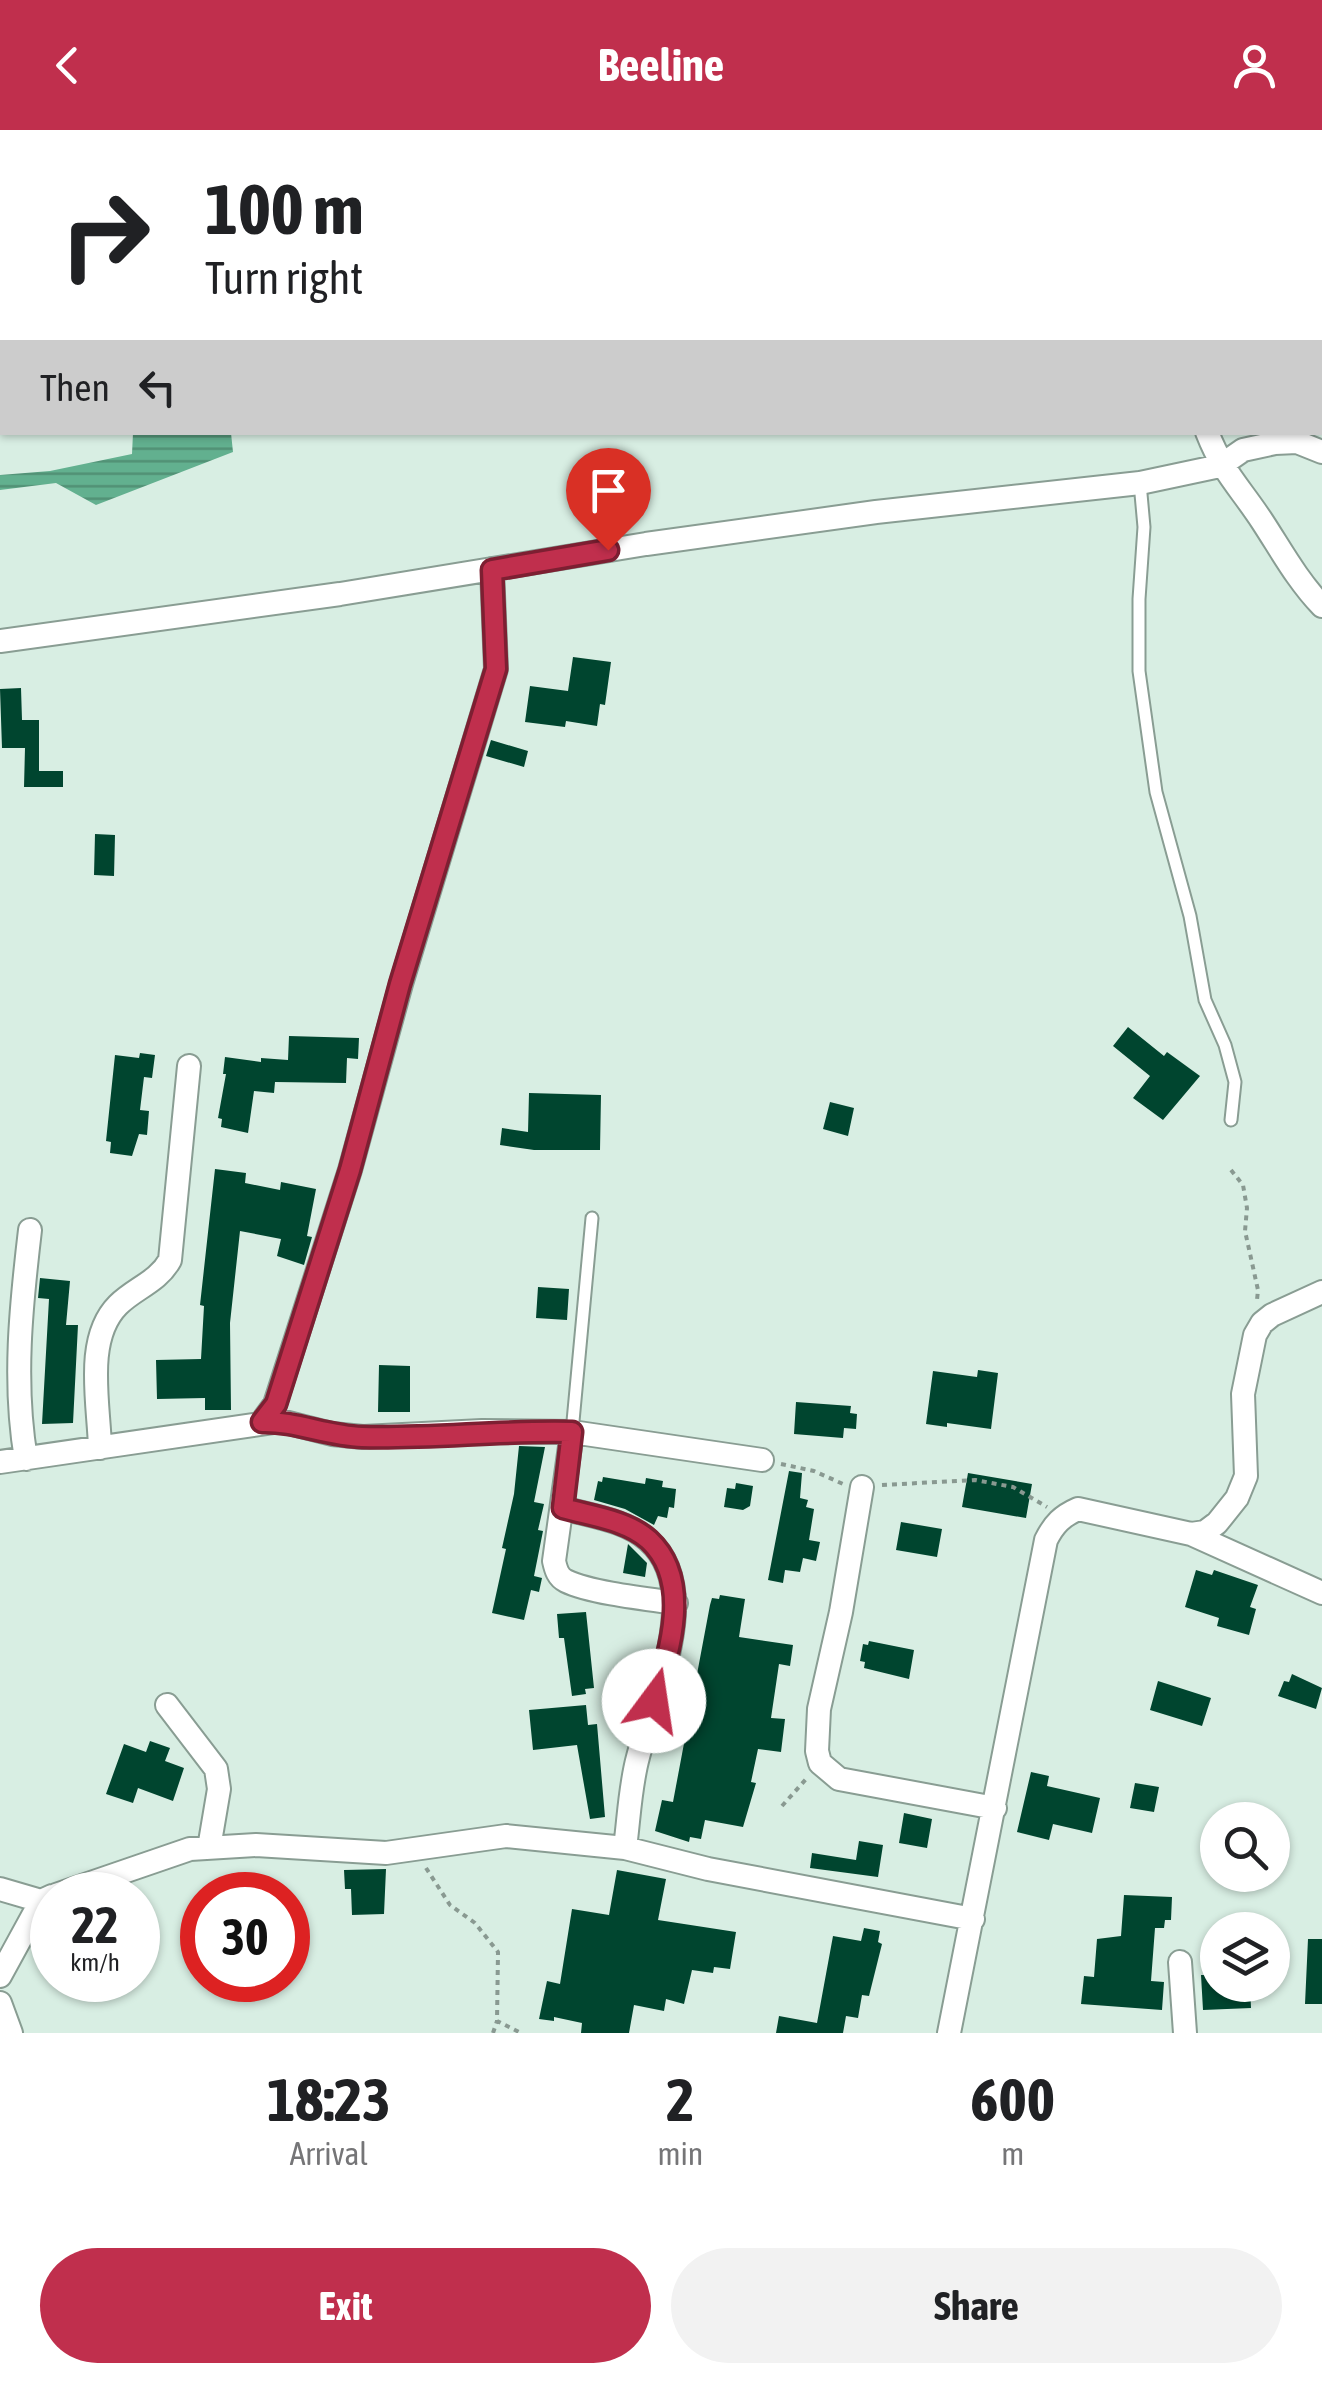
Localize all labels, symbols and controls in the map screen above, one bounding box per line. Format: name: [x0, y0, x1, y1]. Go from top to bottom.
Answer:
icon: back: [40, 38, 95, 93]
icon: person: [1227, 38, 1282, 93]
text: Beeline: [598, 39, 724, 91]
text: 100 m: [205, 169, 364, 249]
icon: right: [40, 170, 170, 300]
text: Turn right: [205, 252, 363, 304]
icon: left: [130, 360, 185, 415]
text: Then: [40, 366, 110, 409]
pin: [566, 448, 651, 551]
icon: arrive: [581, 463, 636, 518]
position arrow: [602, 1649, 706, 1753]
map controls: [1200, 1802, 1290, 2002]
button: search: [1200, 1802, 1290, 1892]
speed limit sign: 30: [180, 1872, 310, 2002]
text: 22: [71, 1896, 118, 1954]
button: layers: [1200, 1912, 1290, 2002]
text: km/h: [70, 1948, 120, 1976]
text: 18:23: [267, 2065, 390, 2134]
text: 2: [666, 2065, 695, 2134]
text: 600: [970, 2065, 1055, 2134]
text: Arrival: [290, 2135, 368, 2172]
text: min: [657, 2135, 703, 2172]
text: m: [1001, 2135, 1024, 2172]
button: Exit: [40, 2248, 651, 2363]
button: Share: [671, 2248, 1282, 2363]

